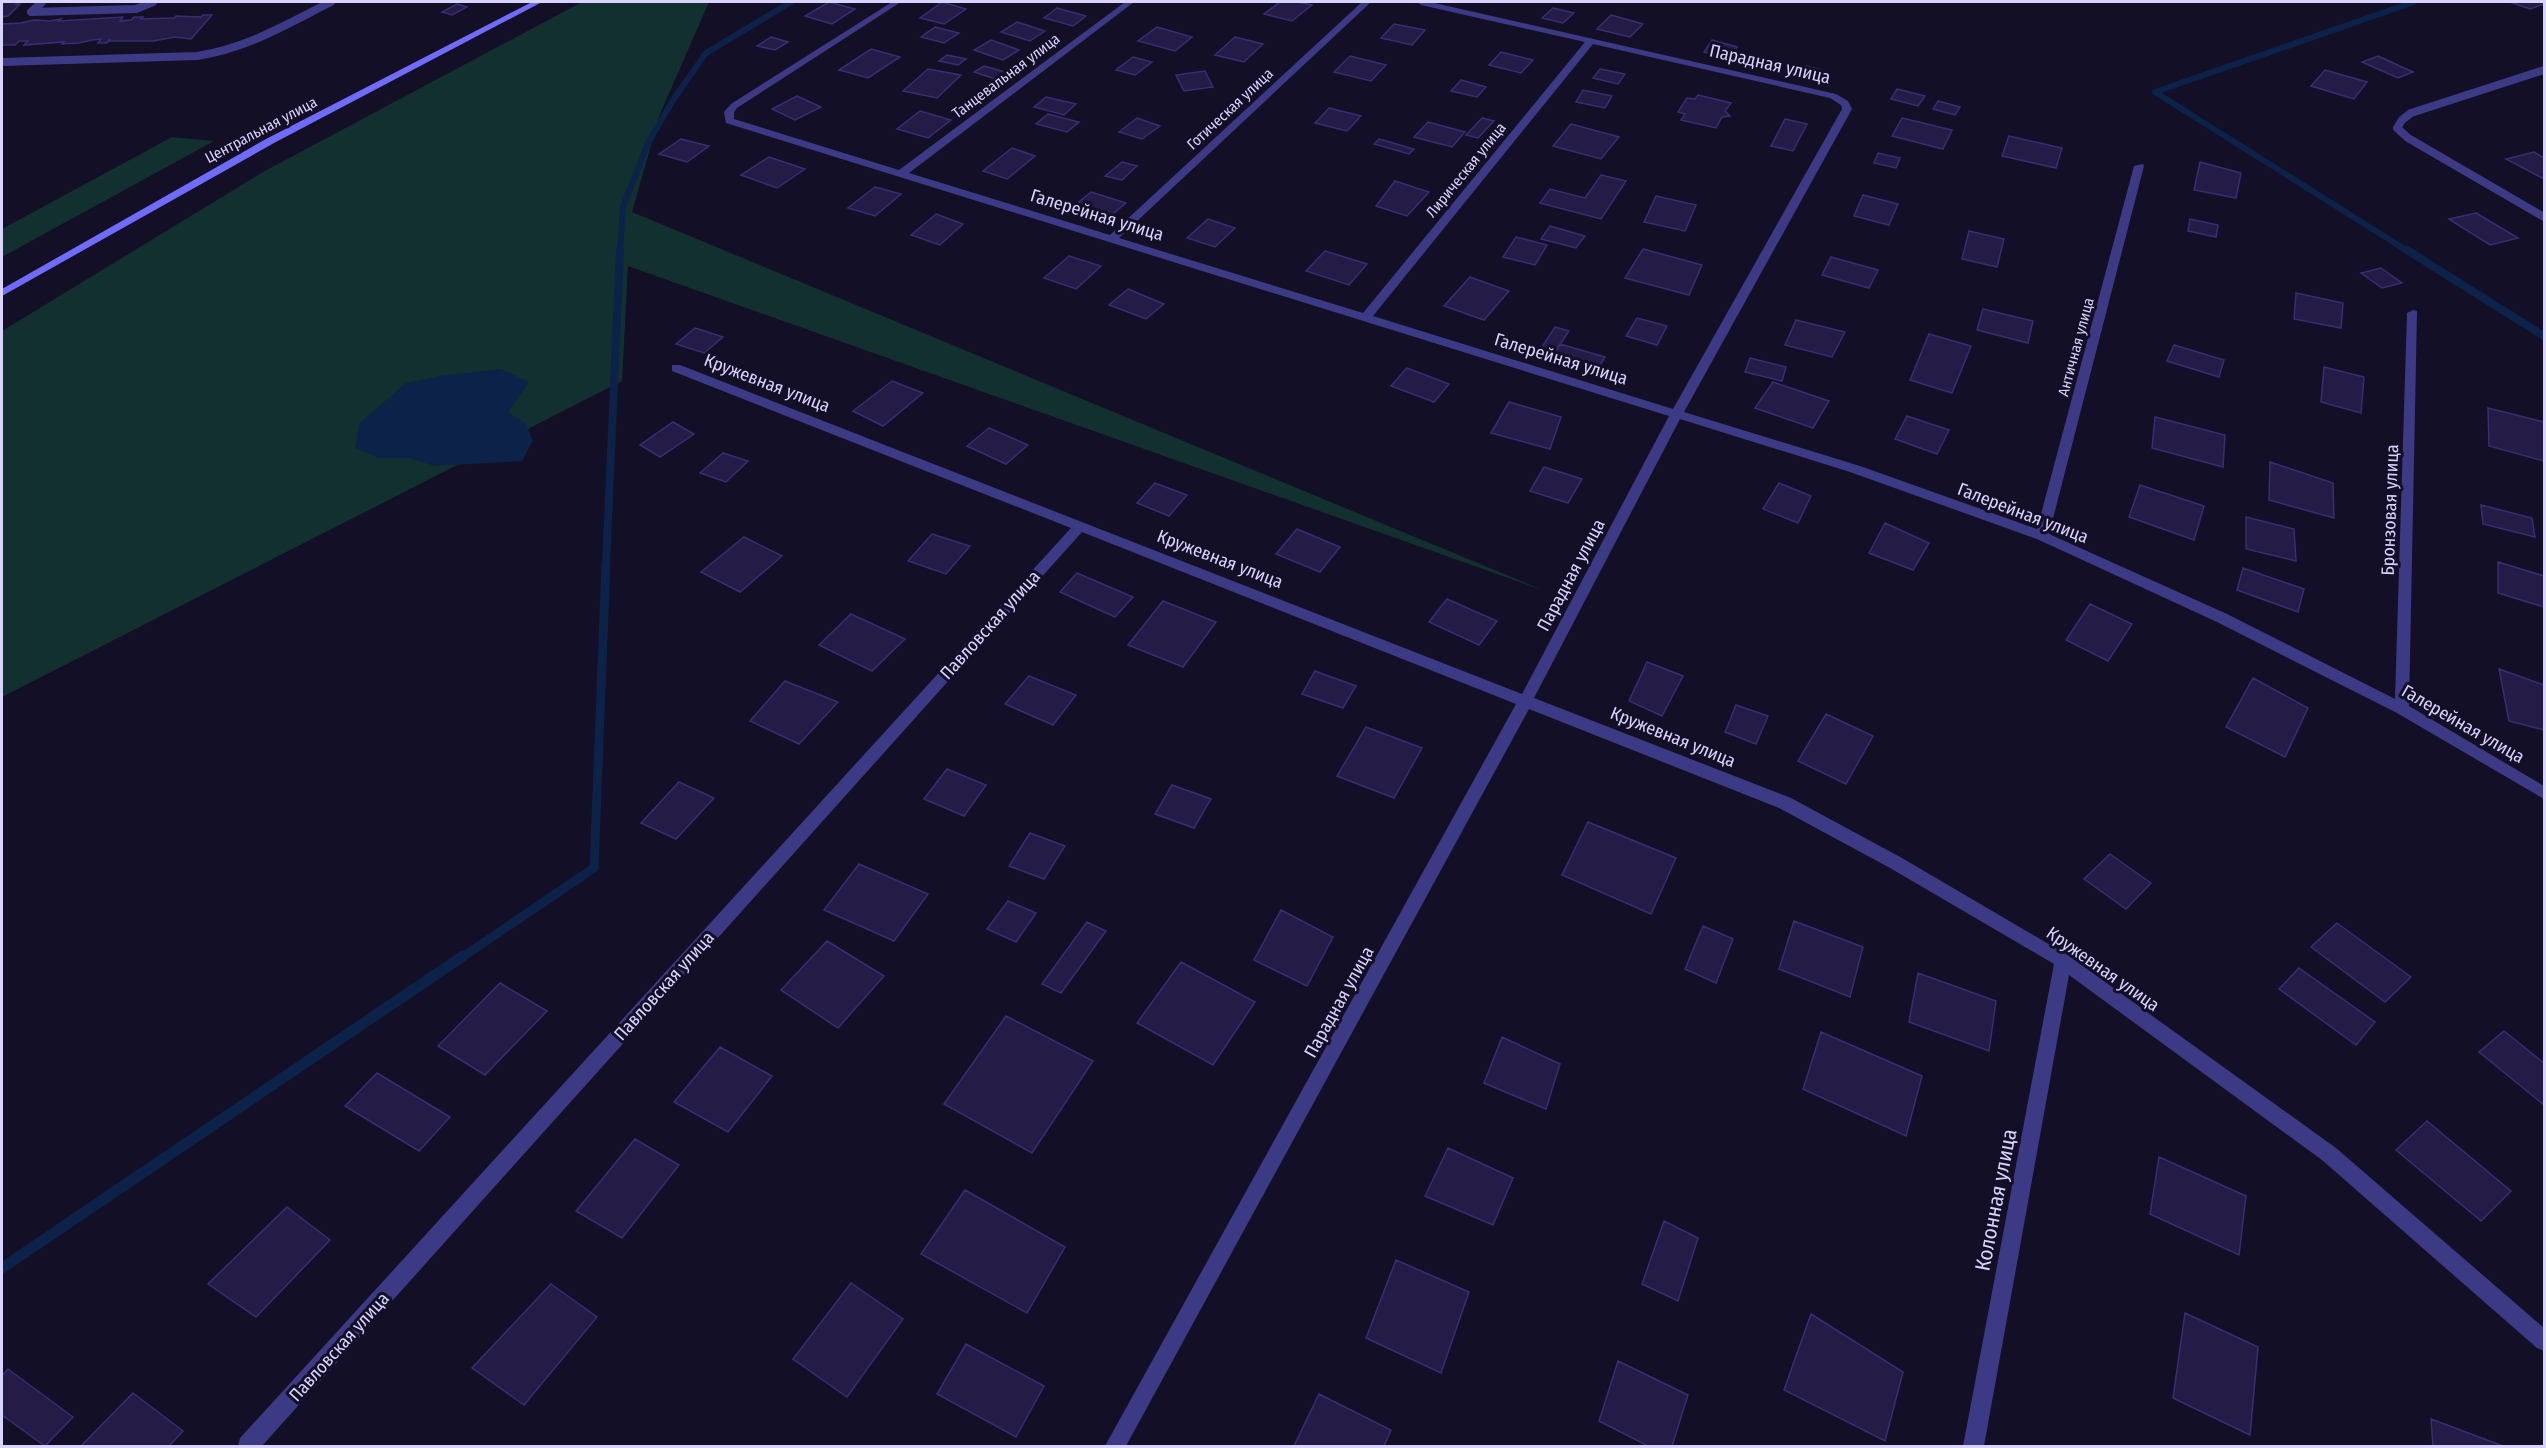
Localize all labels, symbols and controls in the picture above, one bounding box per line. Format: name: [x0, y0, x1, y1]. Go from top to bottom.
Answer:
street label: Танцевальная улица: [949, 30, 1063, 122]
street label: Парадная улица: [1707, 39, 1833, 89]
street label: Готическая улица: [1183, 65, 1277, 153]
street label: Центральная улица: [202, 93, 320, 167]
street label: Лирическая улица: [1422, 119, 1510, 221]
street label: Галерейная улица: [1028, 184, 1166, 246]
street label: Античная улица: [2054, 296, 2098, 398]
street label: Галерейная улица: [1492, 328, 1630, 390]
street label: Кружевная улица: [701, 349, 833, 417]
street label: Бронзовая улица: [2377, 444, 2403, 576]
street label: Галерейная улица: [1955, 478, 2092, 548]
street label: Парадная улица: [1532, 515, 1610, 635]
street label: Кружевная улица: [1154, 525, 1286, 593]
street label: Павловская улица: [935, 566, 1045, 684]
street label: Галерейная улица: [2398, 680, 2529, 768]
street label: Кружевная улица: [1607, 702, 1739, 772]
street label: Кружевная улица: [2042, 922, 2164, 1016]
street label: Павловская улица: [609, 927, 719, 1045]
street label: Парадная улица: [1299, 942, 1379, 1061]
street label: Колонная улица: [1969, 1127, 2023, 1273]
street label: Павловская улица: [284, 1288, 394, 1406]

